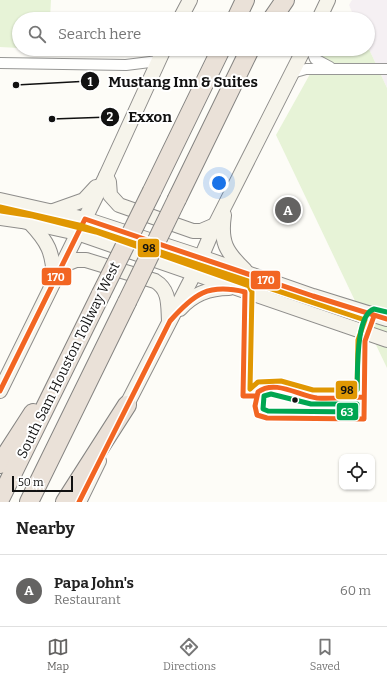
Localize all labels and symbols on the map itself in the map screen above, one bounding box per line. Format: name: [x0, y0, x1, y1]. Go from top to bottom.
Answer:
callout: Mustang Inn & Suites: [80, 68, 266, 95]
text: Mustang Inn & Suites: [108, 73, 258, 91]
text: 1: [87, 75, 93, 89]
callout: Exxon: [100, 103, 180, 130]
text: Exxon: [128, 108, 172, 126]
text: 2: [107, 110, 114, 124]
your location: [209, 173, 229, 193]
pin: A: [275, 195, 301, 225]
line badge: 98: [137, 238, 160, 258]
text: 98: [142, 242, 156, 255]
street label: South Sam Houston Tollway West: [13, 259, 124, 461]
line badge: 170: [41, 267, 72, 286]
line badge: 170: [250, 270, 281, 290]
text: 170: [47, 271, 65, 284]
text: 170: [257, 274, 275, 287]
line badge: 98: [335, 380, 358, 400]
text: 98: [340, 384, 354, 397]
unlabelled marker: [290, 395, 300, 405]
line badge: 63: [336, 402, 359, 421]
text: 63: [341, 406, 353, 419]
scale bar: [12, 474, 73, 493]

